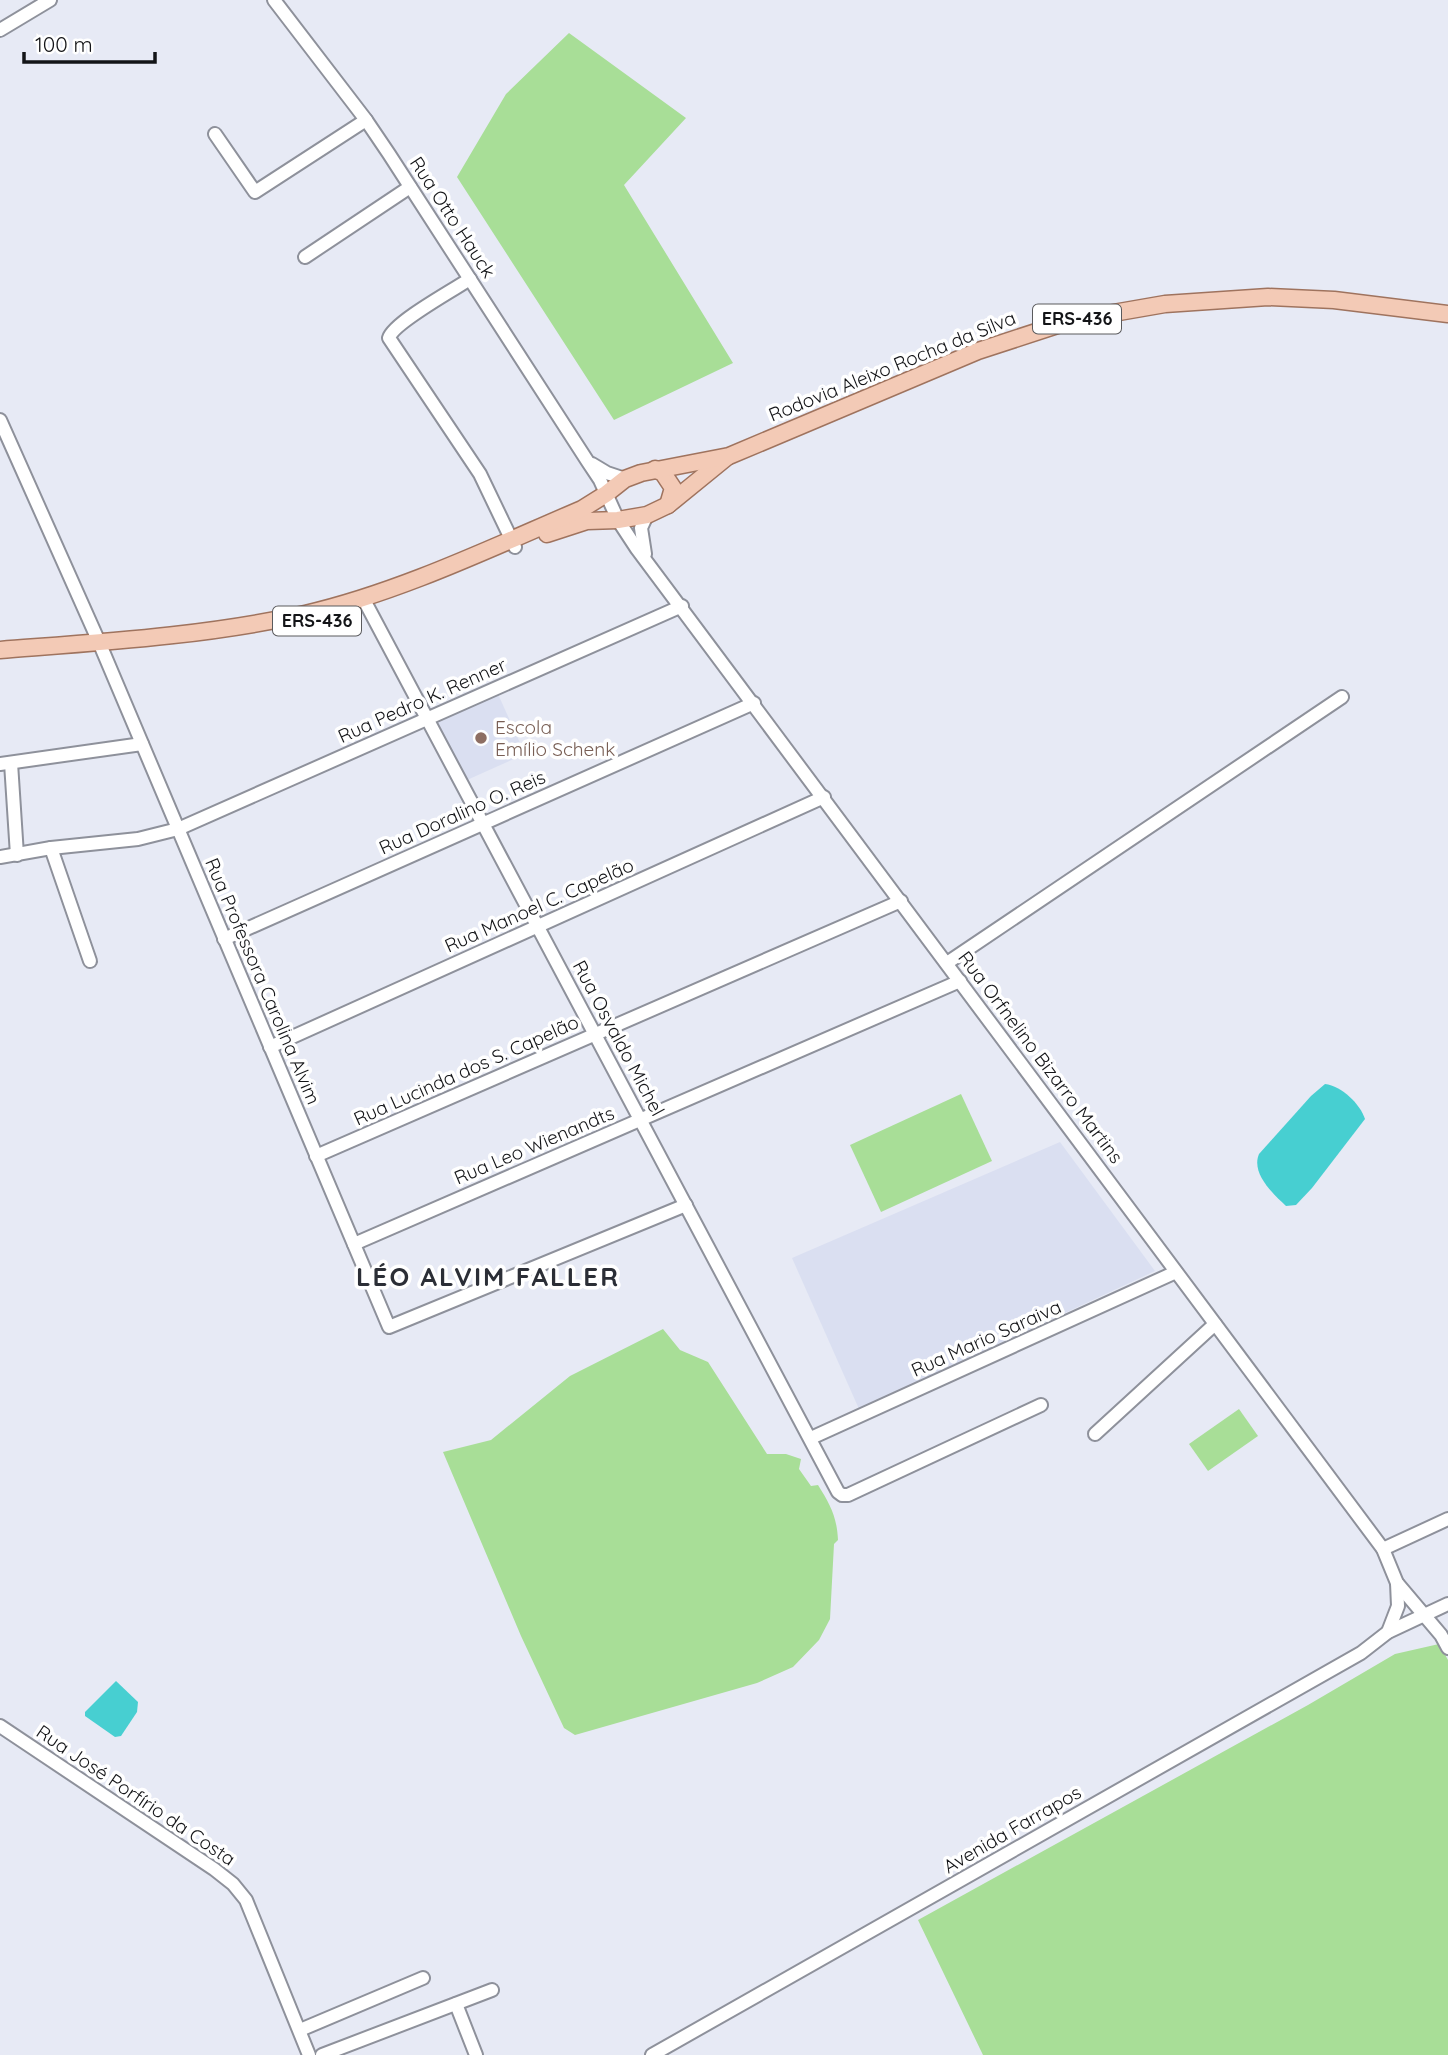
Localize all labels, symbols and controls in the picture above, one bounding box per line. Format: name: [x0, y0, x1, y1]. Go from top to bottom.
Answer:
scale bar: [24, 21, 156, 65]
text: 100 m: [35, 31, 93, 57]
street label: Rua Otto Hauck: [405, 152, 501, 282]
road number: ERS-436: [1033, 304, 1121, 334]
street label: Rodovia Aleixo Rocha da Silva: [765, 305, 1019, 427]
road number: ERS-436: [273, 606, 361, 636]
street label: Rua Pedro K. Renner: [334, 652, 511, 748]
place label: Escola Emílio Schenk: [495, 715, 615, 761]
marker: Escola Emílio Schenk: [473, 730, 489, 746]
street label: Rua Doralino O. Reis: [375, 764, 549, 859]
street label: Rua Manoel C. Capelão: [441, 852, 637, 958]
street label: Rua Professora Carolina Alvim: [200, 854, 326, 1108]
street label: Rua Orfnelino Bizarro Martins: [953, 946, 1129, 1168]
street label: Rua Osvaldo Michel: [568, 956, 670, 1120]
street label: Rua Lucinda dos S. Capelão: [350, 1009, 582, 1131]
street label: Rua Leo Wienandts: [450, 1100, 618, 1190]
district label: LÉO ALVIM FALLER: [356, 1260, 620, 1293]
street label: Rua Mario Saraiva: [907, 1294, 1065, 1382]
street label: Rua José Porfírio da Costa: [32, 1719, 240, 1871]
street label: Avenida Farrapos: [939, 1780, 1085, 1878]

